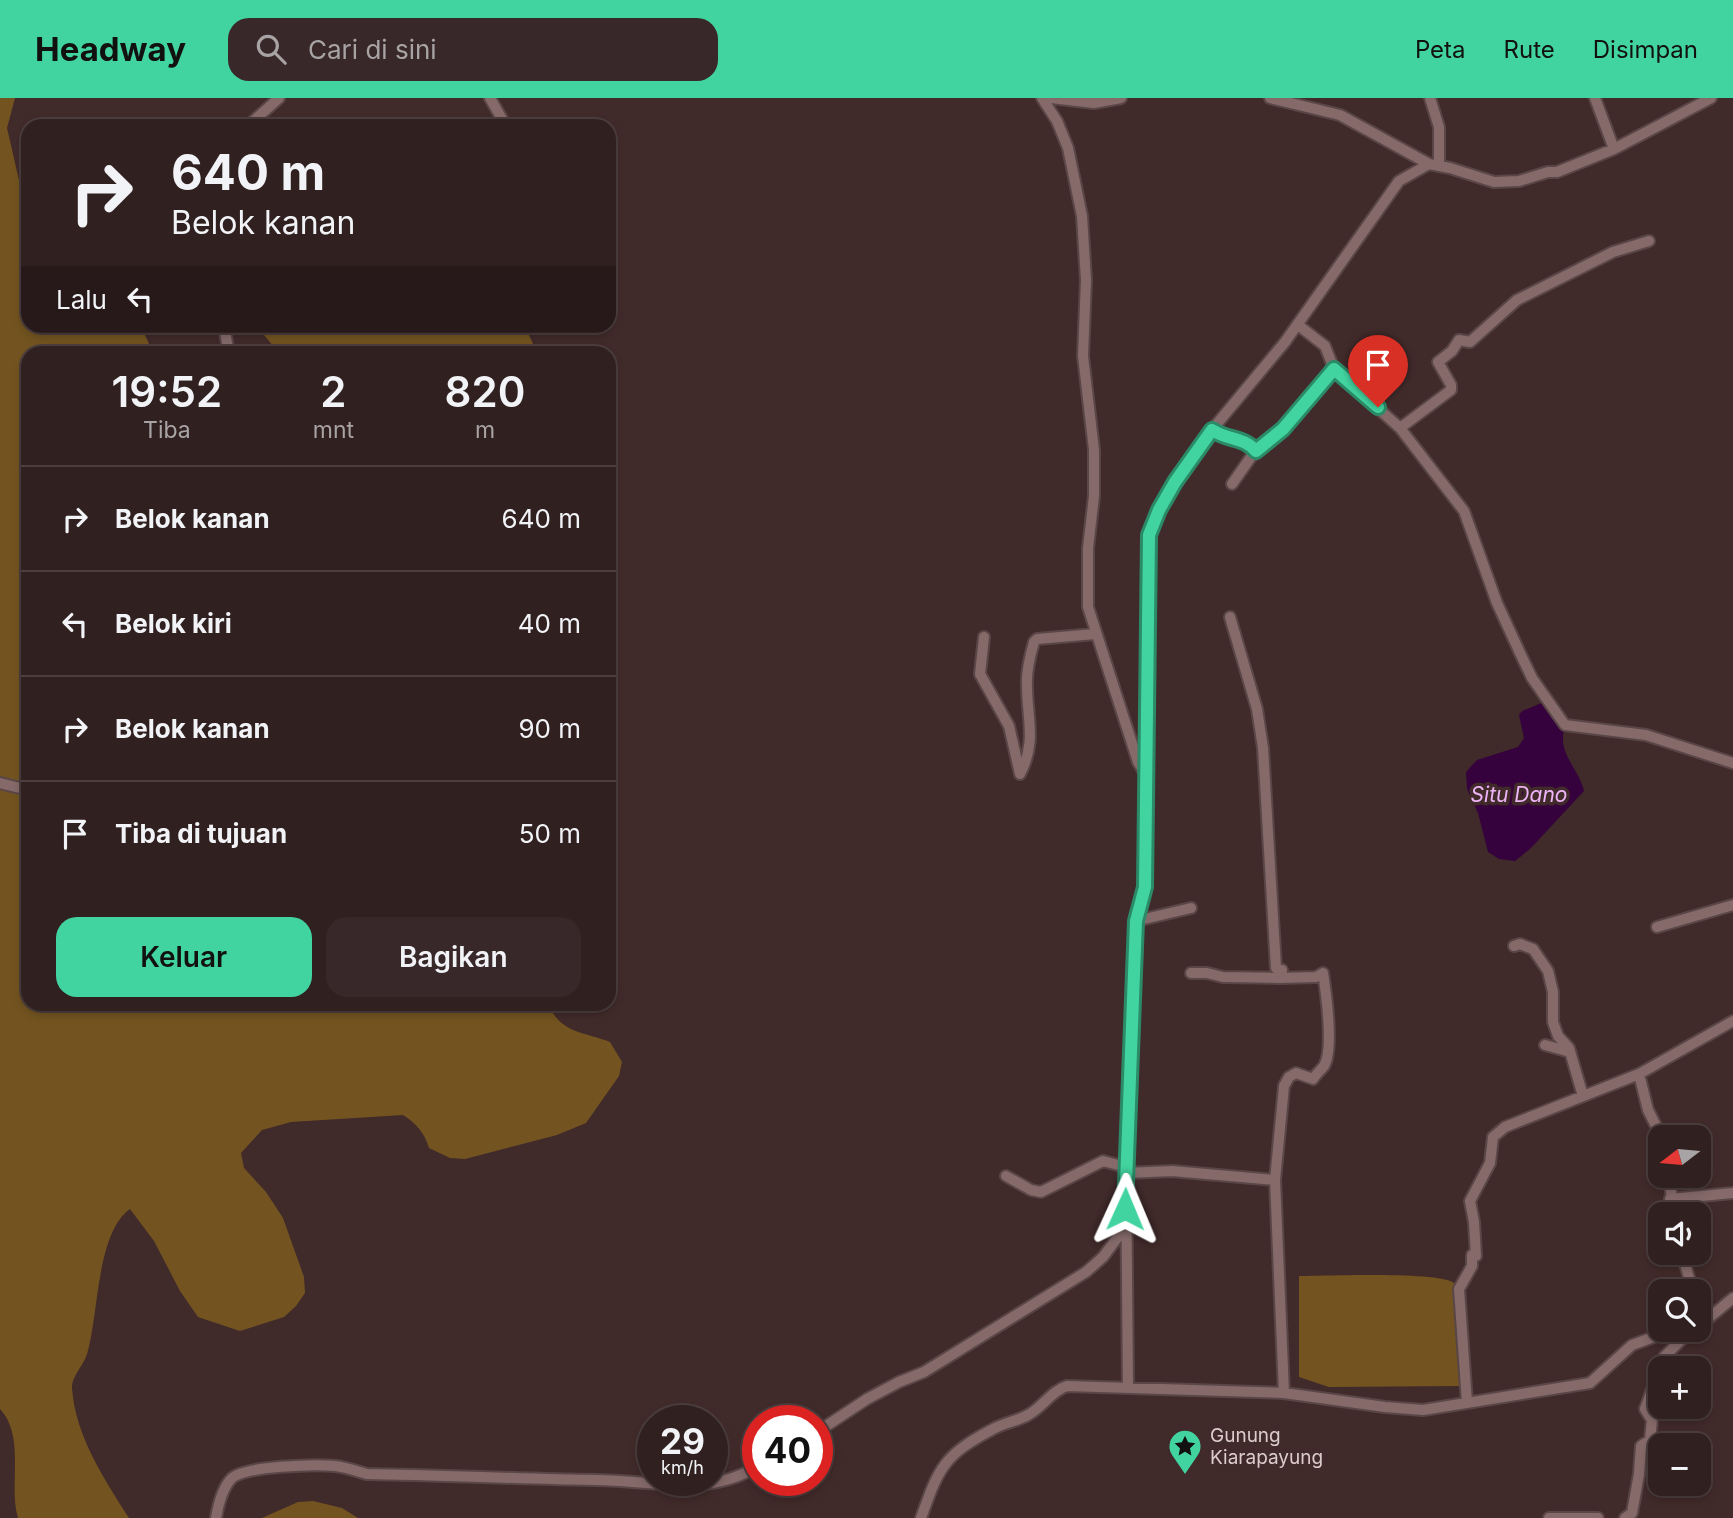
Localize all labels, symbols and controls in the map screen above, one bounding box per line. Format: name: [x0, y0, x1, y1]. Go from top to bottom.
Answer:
search box: [228, 18, 718, 81]
text: Headway: [35, 29, 186, 69]
icon: search: [252, 30, 290, 68]
text: Cari di sini: [308, 34, 437, 65]
text: Peta: [1415, 35, 1466, 64]
text: Rute: [1504, 35, 1555, 64]
text: Disimpan: [1593, 35, 1698, 64]
text: 640 m: [171, 143, 325, 202]
icon: right: [56, 147, 147, 238]
text: Belok kanan: [171, 203, 355, 242]
icon: left: [121, 280, 159, 318]
text: Lalu: [56, 284, 107, 315]
pin: [1348, 335, 1408, 407]
icon: arrive: [1359, 346, 1397, 384]
text: 19:52: [112, 366, 222, 417]
text: 2: [320, 366, 346, 417]
text: 820: [445, 366, 525, 417]
text: Tiba: [143, 416, 191, 444]
text: mnt: [313, 416, 354, 444]
text: m: [475, 416, 495, 444]
icon: right: [56, 500, 94, 538]
text: Belok kanan: [115, 503, 270, 534]
text: 640 m: [502, 503, 581, 534]
icon: left: [56, 605, 94, 643]
text: Belok kiri: [115, 608, 232, 639]
text: 40 m: [518, 608, 581, 639]
icon: right: [56, 710, 94, 748]
text: Belok kanan: [115, 713, 270, 744]
text: 90 m: [518, 713, 581, 744]
water label: Situ Dano: [1471, 782, 1567, 807]
icon: arrive: [56, 815, 94, 853]
text: Tiba di tujuan: [115, 818, 287, 849]
text: 50 m: [519, 818, 581, 849]
button: Keluar: [56, 917, 312, 997]
button: Bagikan: [326, 917, 581, 997]
north arrow: [1648, 1125, 1712, 1188]
map controls: [1648, 1125, 1711, 1496]
position arrow: [1088, 1172, 1162, 1246]
button: sound: [1648, 1202, 1711, 1265]
button: search: [1648, 1279, 1711, 1342]
button: +: [1648, 1356, 1711, 1419]
speed limit sign: 40: [742, 1405, 833, 1496]
text: 29: [660, 1420, 705, 1462]
place label: Gunung Kiarapayung: [1210, 1424, 1323, 1469]
place icon: Gunung Kiarapayung: [1166, 1427, 1204, 1476]
button: −: [1648, 1433, 1711, 1496]
text: km/h: [661, 1457, 704, 1478]

